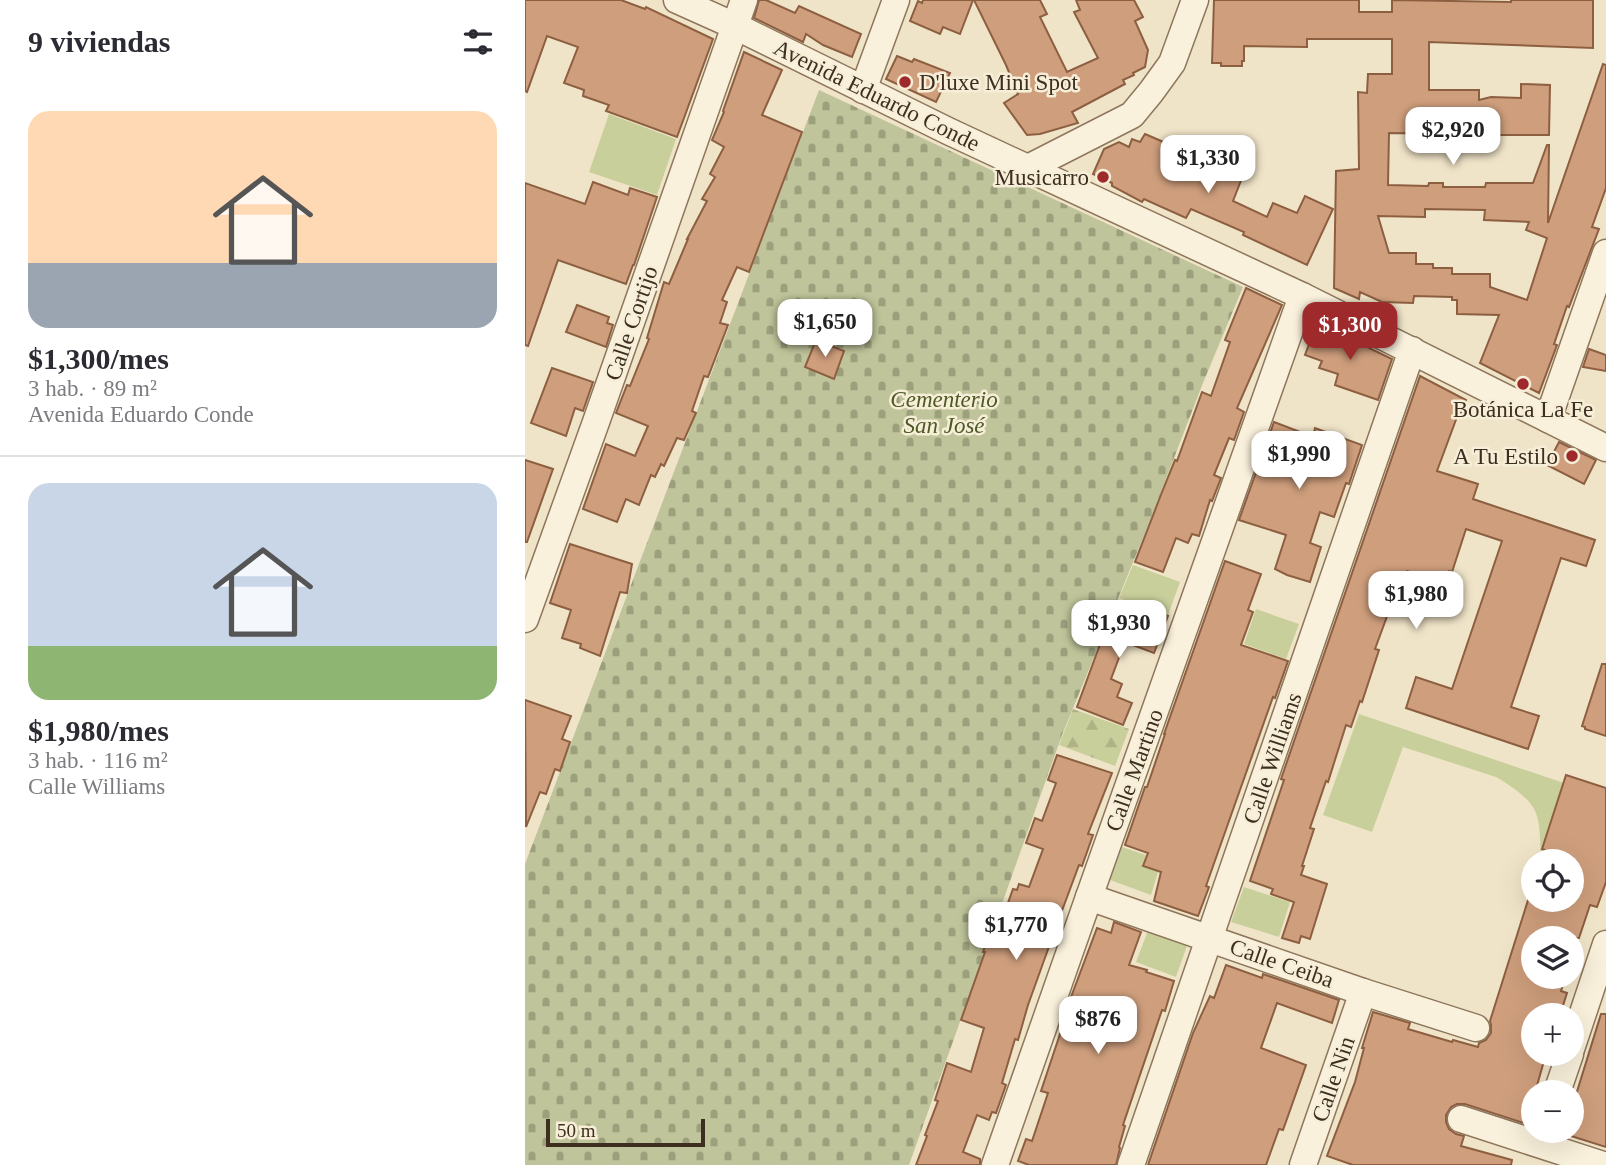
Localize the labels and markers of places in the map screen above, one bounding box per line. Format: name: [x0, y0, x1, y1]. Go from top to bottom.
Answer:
place label: D'luxe Mini Spot: [919, 70, 1078, 95]
marker: D'luxe Mini Spot: [897, 74, 913, 90]
pin: $2,920: [1396, 108, 1510, 167]
pin: $1,330: [1151, 136, 1265, 195]
place label: Musicarro: [994, 165, 1089, 190]
marker: Musicarro: [1095, 169, 1111, 185]
pin: $1,650: [768, 300, 882, 359]
pin: $1,300: [1293, 302, 1407, 362]
marker: Botánica La Fe: [1515, 376, 1531, 392]
place label: Botánica La Fe: [1453, 397, 1593, 422]
pin: $1,990: [1242, 432, 1356, 491]
place label: A Tu Estilo: [1453, 444, 1558, 469]
marker: A Tu Estilo: [1564, 448, 1580, 464]
pin: $1,980: [1359, 572, 1473, 631]
pin: $1,930: [1062, 600, 1176, 660]
pin: $1,770: [959, 902, 1073, 962]
pin: $876: [1057, 996, 1139, 1056]

